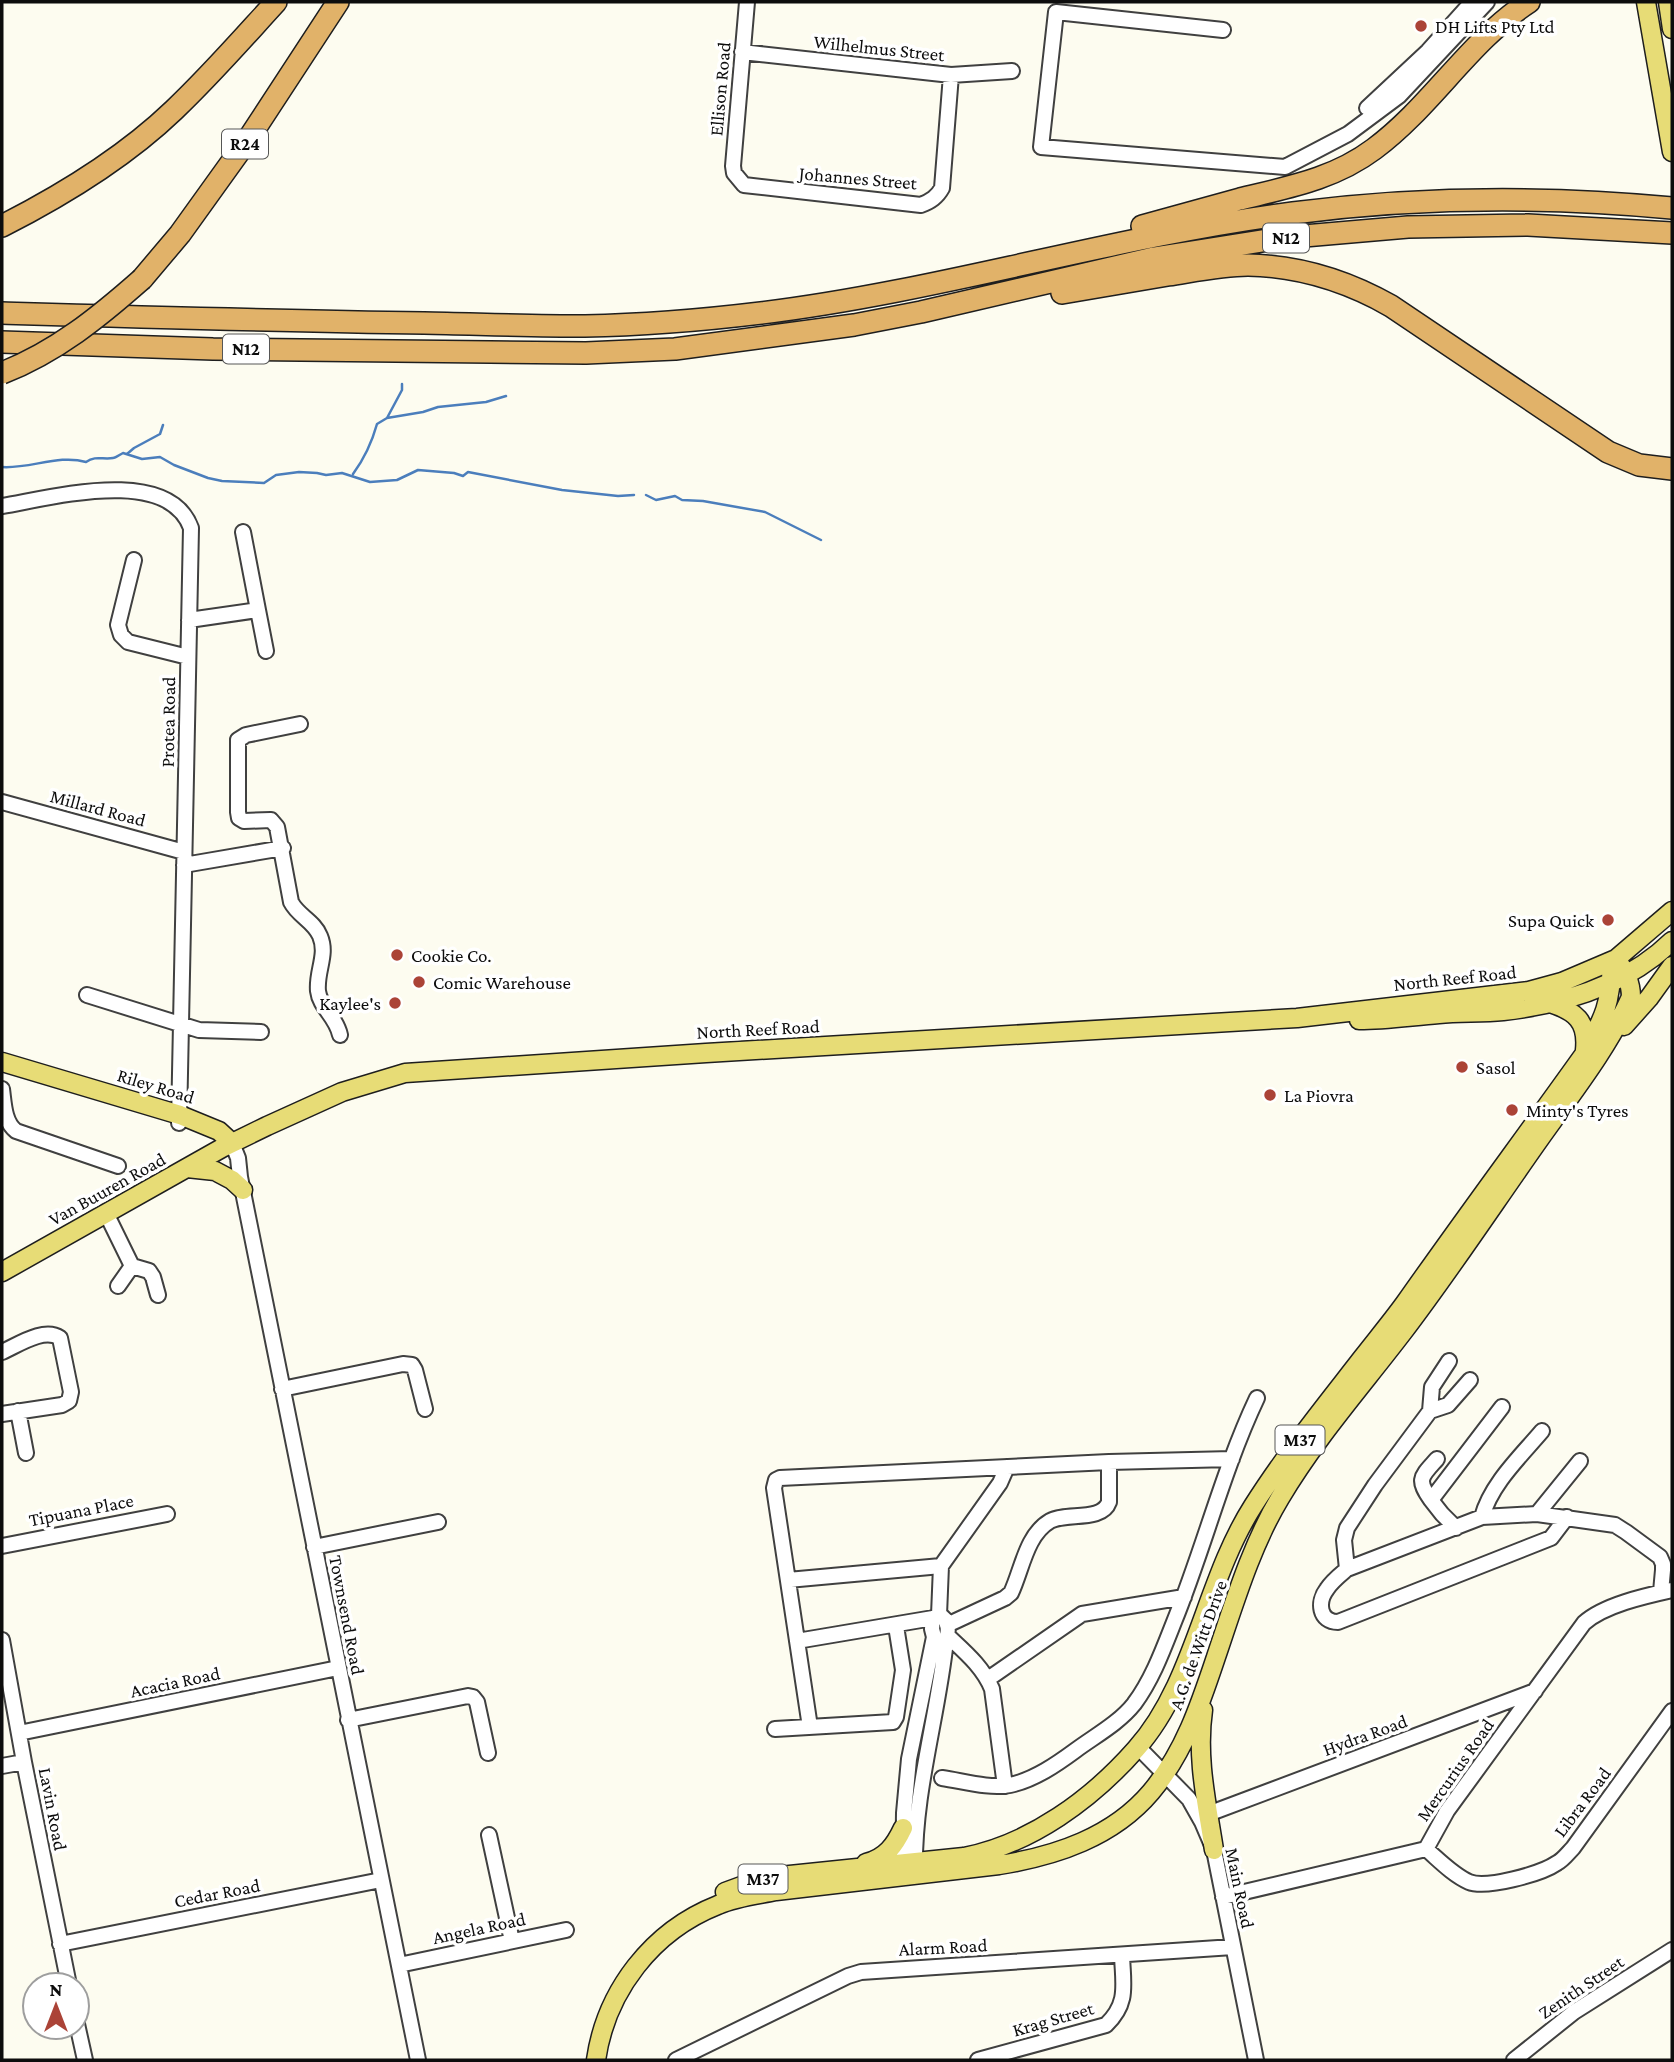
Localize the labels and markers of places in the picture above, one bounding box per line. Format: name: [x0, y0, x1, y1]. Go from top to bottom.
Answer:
place label: DH Lifts Pty Ltd: [1435, 16, 1554, 37]
marker: DH Lifts Pty Ltd: [1413, 18, 1429, 34]
place label: Supa Quick: [1508, 910, 1595, 931]
marker: Supa Quick: [1600, 912, 1616, 928]
place label: Cookie Co.: [411, 945, 492, 966]
marker: Cookie Co.: [389, 947, 405, 963]
place label: Comic Warehouse: [433, 972, 571, 993]
marker: Comic Warehouse: [411, 974, 427, 990]
place label: Kaylee's: [319, 993, 381, 1014]
marker: Kaylee's: [387, 995, 403, 1011]
place label: Sasol: [1476, 1057, 1516, 1078]
marker: Sasol: [1454, 1059, 1470, 1075]
place label: La Piovra: [1284, 1085, 1354, 1106]
marker: La Piovra: [1262, 1087, 1278, 1103]
place label: Minty's Tyres: [1526, 1100, 1629, 1121]
marker: Minty's Tyres: [1504, 1102, 1520, 1118]

